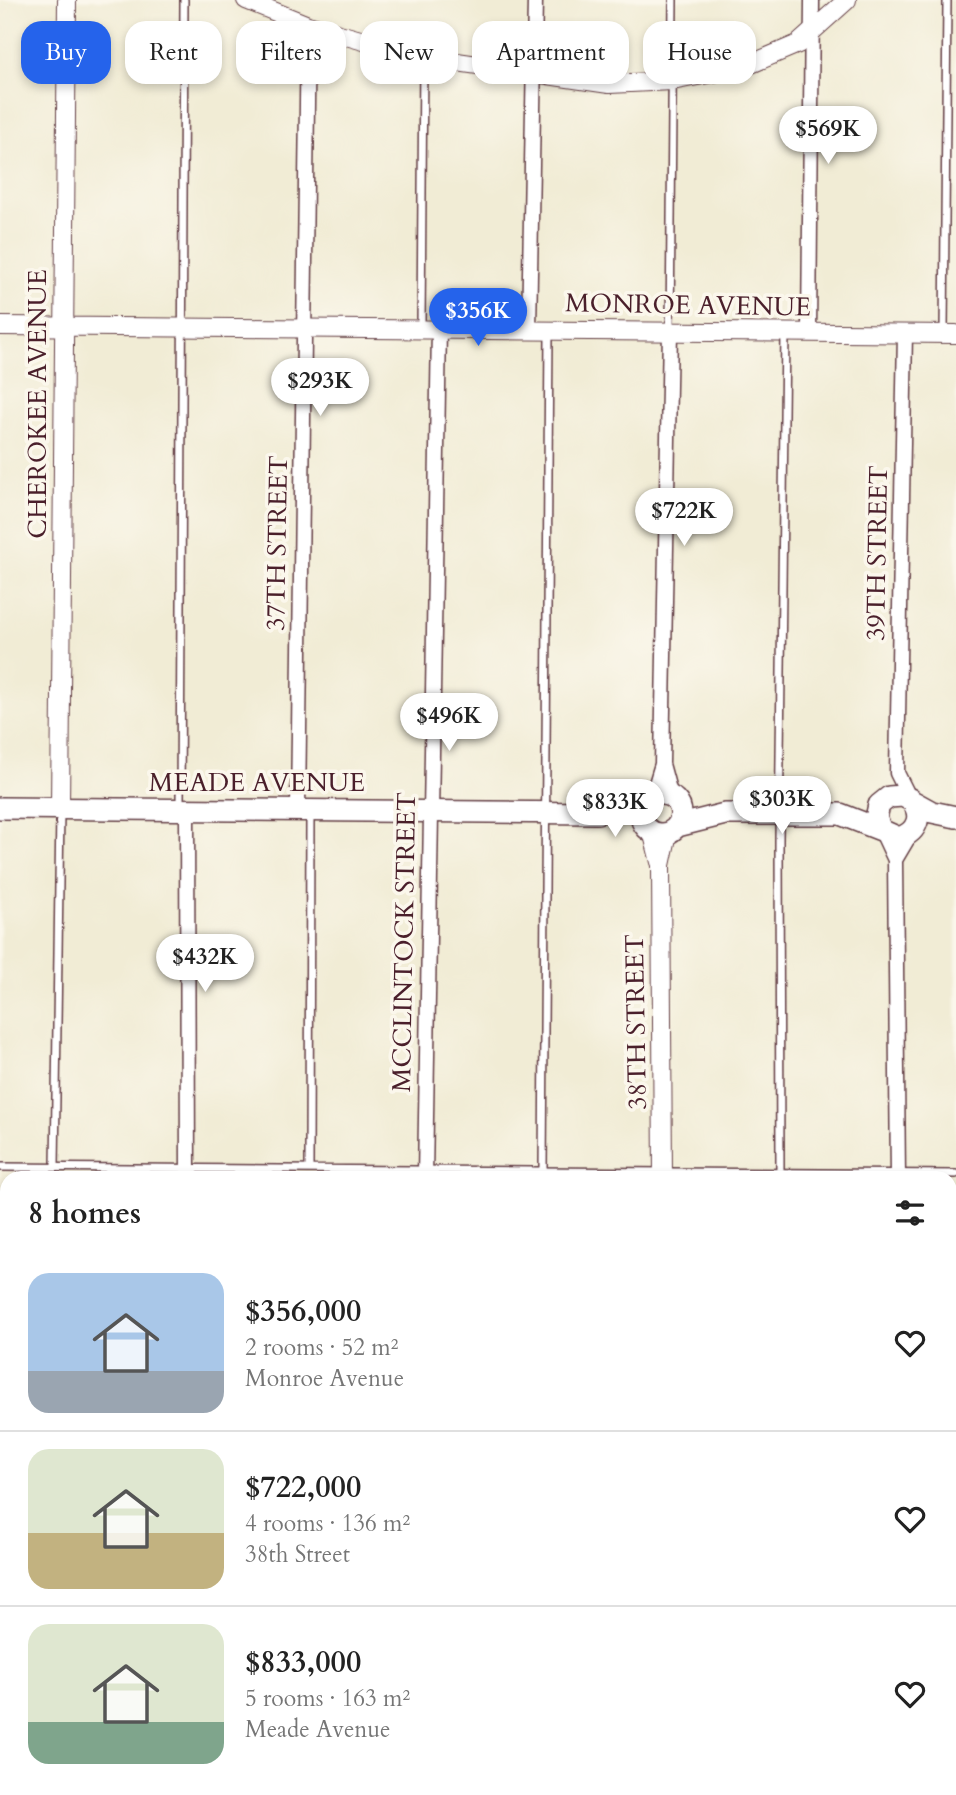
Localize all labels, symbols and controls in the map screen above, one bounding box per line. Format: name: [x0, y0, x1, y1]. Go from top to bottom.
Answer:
chip: Buy: [21, 21, 111, 84]
chip: Rent: [125, 21, 222, 84]
chip: Filters: [236, 21, 346, 84]
chip: New: [360, 21, 458, 84]
chip: Apartment: [472, 21, 629, 84]
chip: House: [643, 21, 756, 84]
pin: $569K: [779, 106, 877, 166]
text: $569K: [795, 113, 861, 144]
street label: CHEROKEE AVENUE: [20, 269, 55, 539]
street label: MONROE AVENUE: [565, 285, 811, 325]
pin: $356K: [429, 288, 527, 348]
text: $356K: [445, 295, 511, 326]
pin: $293K: [271, 358, 369, 418]
text: $293K: [287, 365, 353, 396]
street label: 37TH STREET: [258, 455, 296, 631]
street label: 39TH STREET: [858, 465, 896, 641]
pin: $722K: [635, 489, 733, 548]
text: $722K: [651, 495, 717, 526]
pin: $496K: [400, 694, 498, 753]
text: $496K: [416, 700, 482, 731]
street label: MEADE AVENUE: [149, 765, 365, 800]
pin: $303K: [733, 776, 831, 836]
pin: $833K: [566, 780, 664, 839]
text: $303K: [749, 783, 815, 814]
text: $833K: [582, 786, 648, 817]
street label: MCCLINTOCK STREET: [384, 792, 424, 1092]
pin: $432K: [156, 934, 254, 994]
street label: 38TH STREET: [617, 934, 655, 1110]
text: $432K: [172, 941, 238, 972]
text: 8 homes: [28, 1193, 141, 1234]
icon: filters: [891, 1194, 929, 1232]
text: $356,000: [245, 1291, 361, 1332]
icon: home: [84, 1301, 168, 1385]
icon: heart: [891, 1324, 929, 1362]
text: 2 rooms · 52 m²: [245, 1332, 398, 1363]
text: Monroe Avenue: [245, 1363, 404, 1394]
text: $722,000: [245, 1467, 361, 1508]
icon: home: [84, 1477, 168, 1561]
icon: heart: [891, 1500, 929, 1538]
text: 4 rooms · 136 m²: [245, 1508, 410, 1539]
text: 38th Street: [245, 1539, 350, 1570]
text: $833,000: [245, 1642, 361, 1683]
icon: home: [84, 1652, 168, 1736]
icon: heart: [891, 1675, 929, 1713]
text: 5 rooms · 163 m²: [245, 1683, 410, 1714]
text: Meade Avenue: [245, 1714, 391, 1745]

